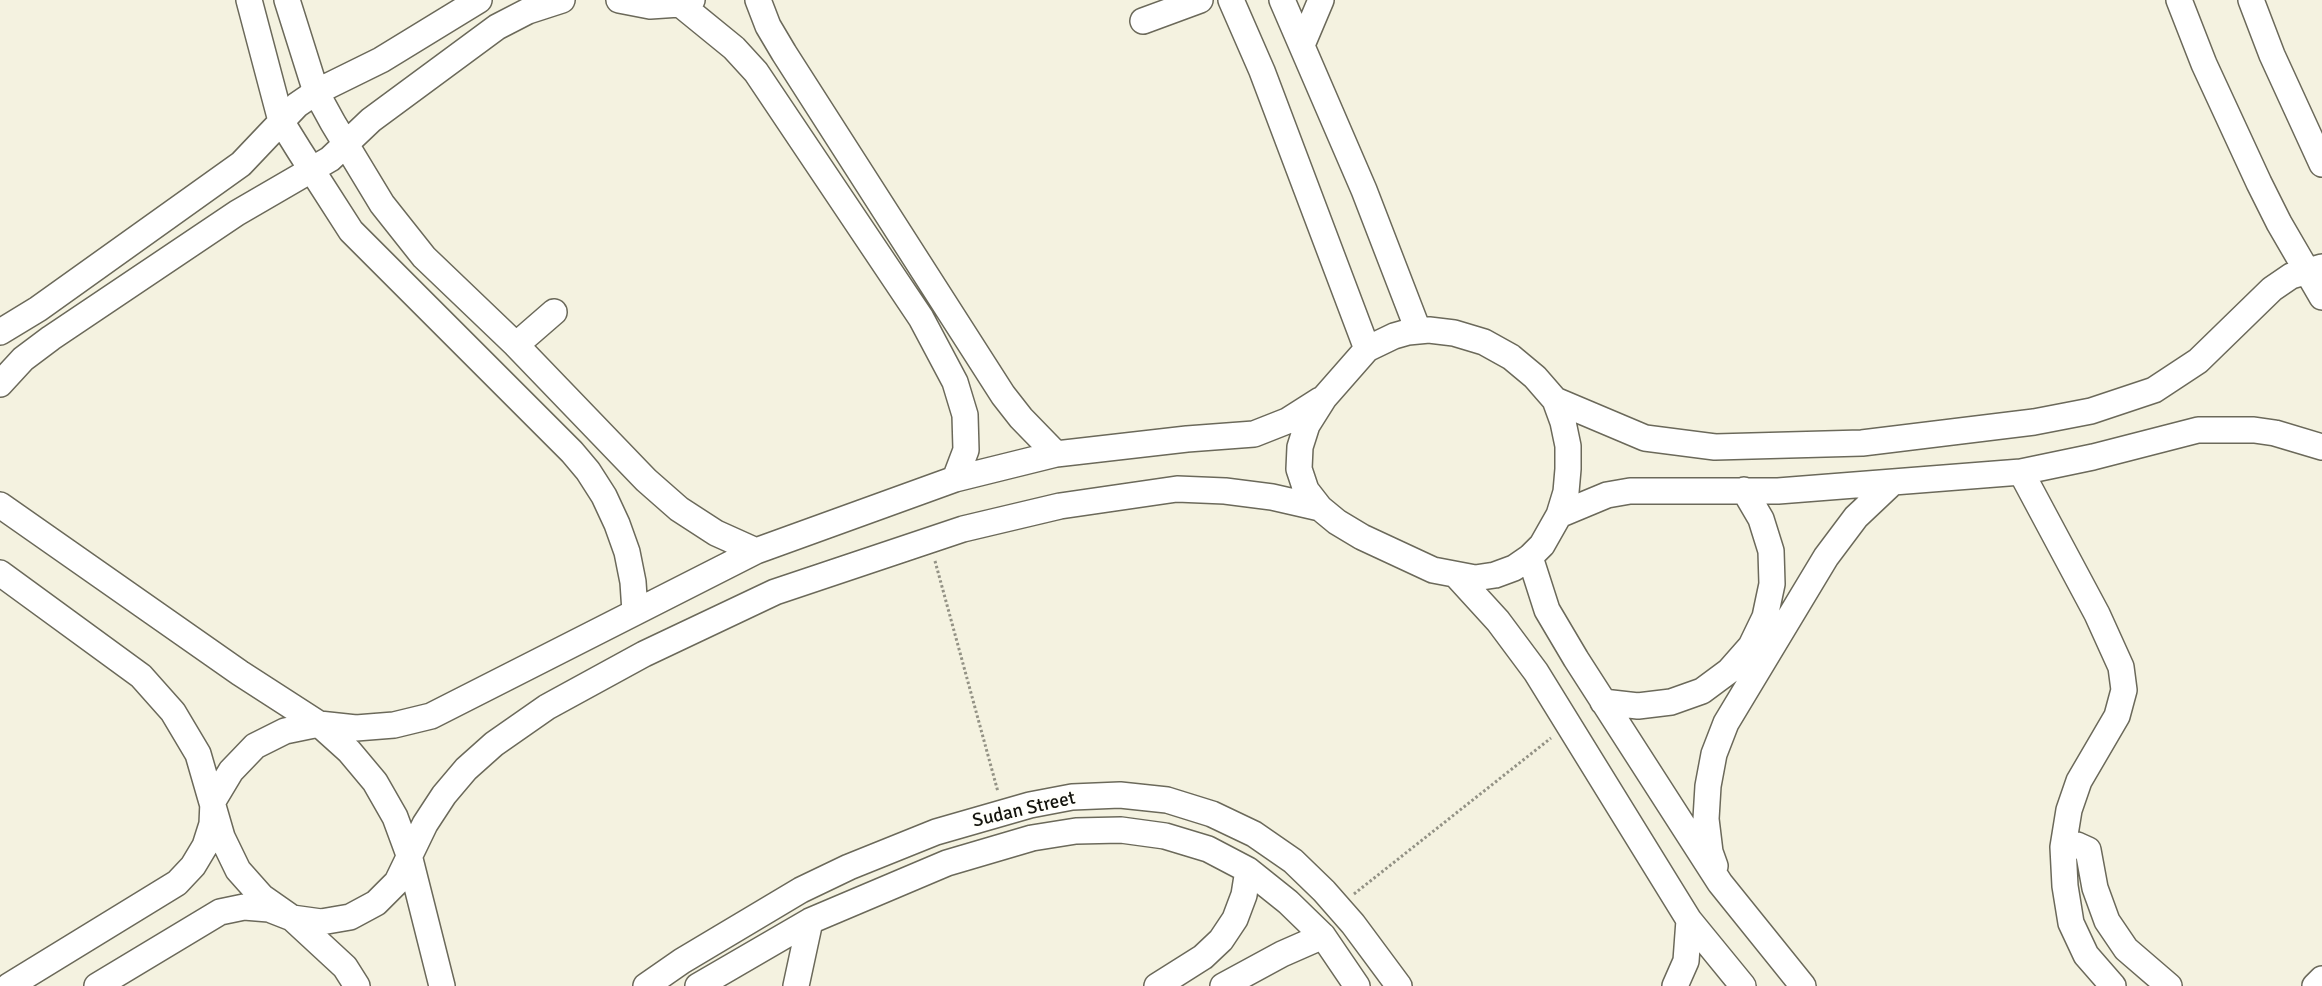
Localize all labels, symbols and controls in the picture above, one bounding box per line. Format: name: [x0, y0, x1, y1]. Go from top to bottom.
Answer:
street label: Sudan Street: [970, 787, 1078, 833]

